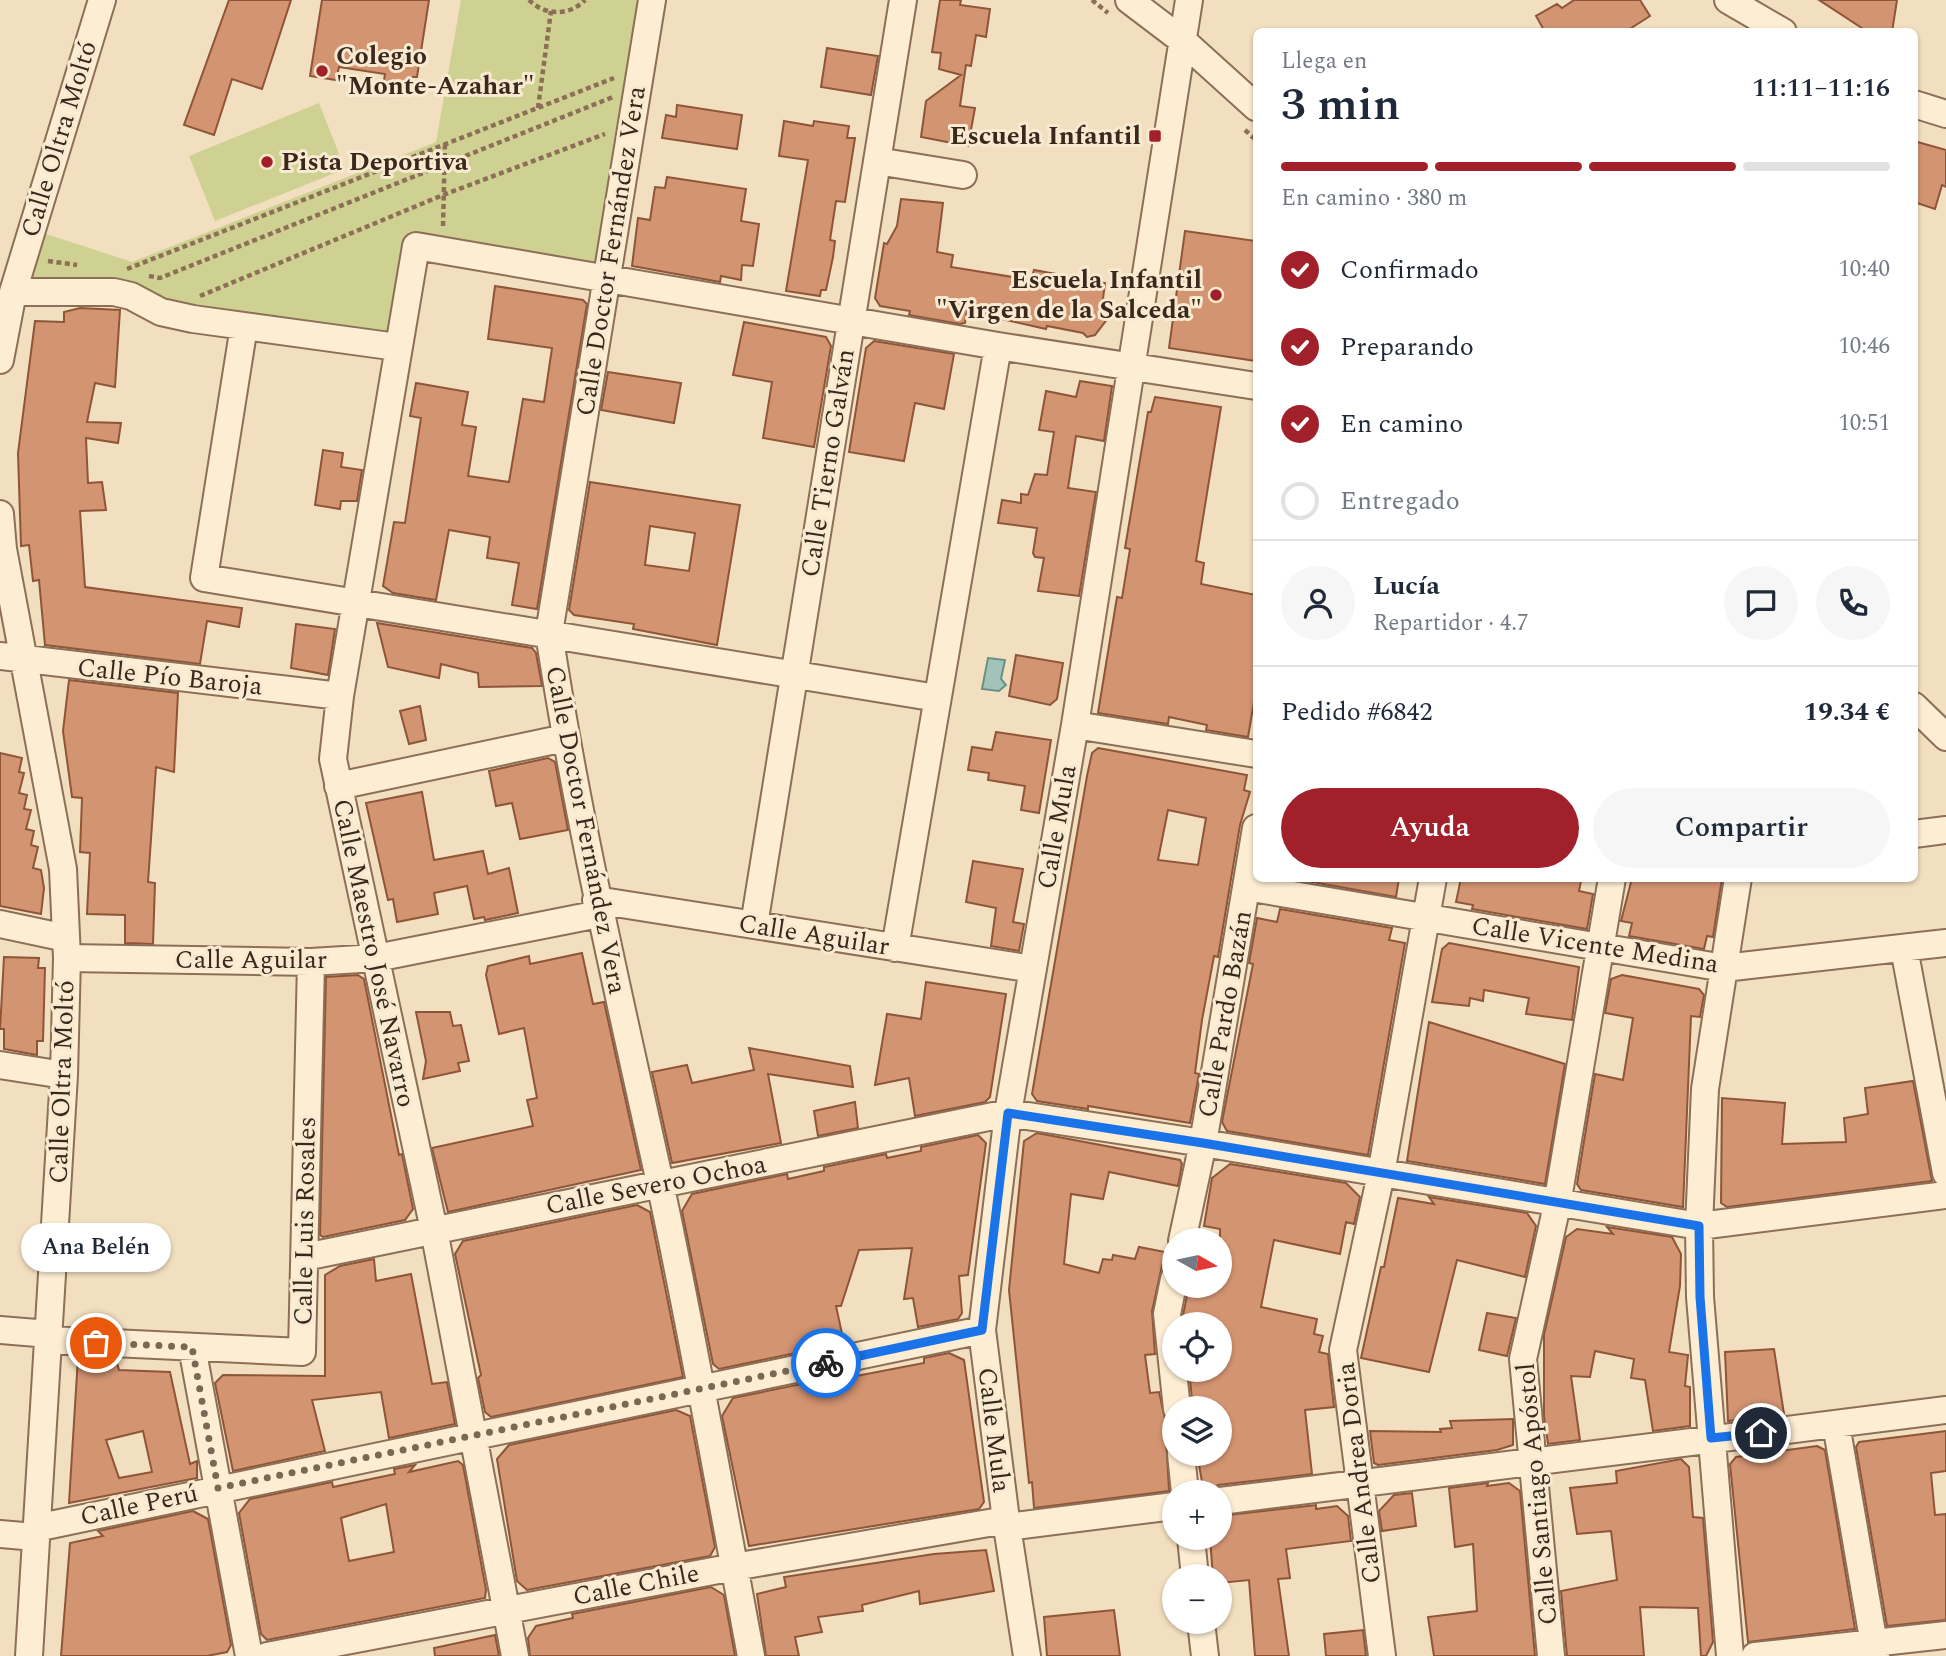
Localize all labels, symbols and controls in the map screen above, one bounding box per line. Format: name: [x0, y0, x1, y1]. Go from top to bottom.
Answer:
street label: Calle Oltra Moltó: [10, 36, 108, 242]
place label: Colegio "Monte-Azahar": [336, 36, 534, 106]
text: Llega en: [1281, 44, 1367, 79]
marker: Colegio "Monte-Azahar": [314, 63, 330, 79]
text: 11:11–11:16: [1752, 68, 1890, 108]
text: 3 min: [1281, 70, 1400, 140]
street label: Calle Doctor Fernández Vera: [565, 83, 657, 419]
place label: Escuela Infantil: [950, 116, 1141, 156]
marker: Escuela Infantil: [1147, 128, 1163, 144]
place label: Pista Deportiva: [281, 142, 469, 182]
marker: Pista Deportiva: [259, 154, 275, 170]
text: En camino · 380 m: [1281, 181, 1467, 216]
text: Confirmado: [1340, 250, 1479, 290]
icon: check: [1281, 251, 1319, 289]
text: 10:40: [1838, 252, 1890, 287]
place label: Escuela Infantil "Virgen de la Salceda": [936, 260, 1202, 330]
marker: Escuela Infantil "Virgen de la Salceda": [1208, 287, 1224, 303]
text: Preparando: [1340, 327, 1474, 367]
icon: check: [1281, 328, 1319, 366]
text: 10:46: [1838, 329, 1890, 364]
street label: Calle Tierno Galván: [790, 346, 866, 580]
text: En camino: [1340, 404, 1463, 444]
icon: check: [1281, 405, 1319, 443]
text: 10:51: [1838, 406, 1890, 441]
text: Entregado: [1340, 481, 1460, 521]
button: person: [1281, 566, 1355, 640]
text: Lucía: [1373, 566, 1440, 606]
button: chat: [1724, 566, 1798, 640]
button: phone: [1816, 566, 1890, 640]
text: Repartidor · 4.7: [1373, 606, 1529, 641]
street label: Calle Pío Baroja: [75, 647, 265, 707]
street label: Calle Doctor Fernández Vera: [535, 662, 638, 998]
text: Pedido #6842: [1281, 692, 1432, 732]
text: 19.34 €: [1804, 692, 1890, 732]
street label: Calle Mula: [1026, 761, 1088, 892]
button: Ayuda: [1281, 788, 1579, 868]
button: Compartir: [1593, 788, 1890, 868]
street label: Calle Maestro José Navarro: [322, 795, 426, 1111]
street label: Calle Aguilar: [736, 903, 892, 967]
street label: Calle Vicente Medina: [1469, 906, 1722, 984]
street label: Calle Pardo Bazán: [1187, 907, 1263, 1121]
street label: Calle Aguilar: [175, 940, 327, 980]
street label: Calle Oltra Moltó: [38, 980, 86, 1184]
street label: Calle Luis Rosales: [283, 1116, 327, 1326]
street label: Calle Severo Ochoa: [542, 1144, 770, 1226]
callout: Ana Belén: [21, 1224, 171, 1273]
north arrow: [1162, 1228, 1232, 1298]
map controls: [1162, 1228, 1232, 1634]
text: Ana Belén: [42, 1230, 150, 1265]
button: locate: [1162, 1312, 1232, 1382]
pin: [66, 1313, 126, 1373]
icon: bag: [77, 1324, 115, 1362]
courier: [791, 1328, 861, 1398]
icon: bike: [807, 1344, 845, 1382]
street label: Calle Andrea Doria: [1326, 1360, 1392, 1586]
street label: Calle Santiago Apóstol: [1506, 1361, 1568, 1627]
street label: Calle Mula: [966, 1365, 1022, 1495]
button: layers: [1162, 1396, 1232, 1466]
pin: [1731, 1403, 1791, 1463]
icon: home: [1742, 1414, 1780, 1452]
street label: Calle Perú: [76, 1473, 202, 1537]
button: +: [1162, 1480, 1232, 1550]
street label: Calle Chile: [569, 1553, 703, 1617]
button: −: [1162, 1564, 1232, 1634]

